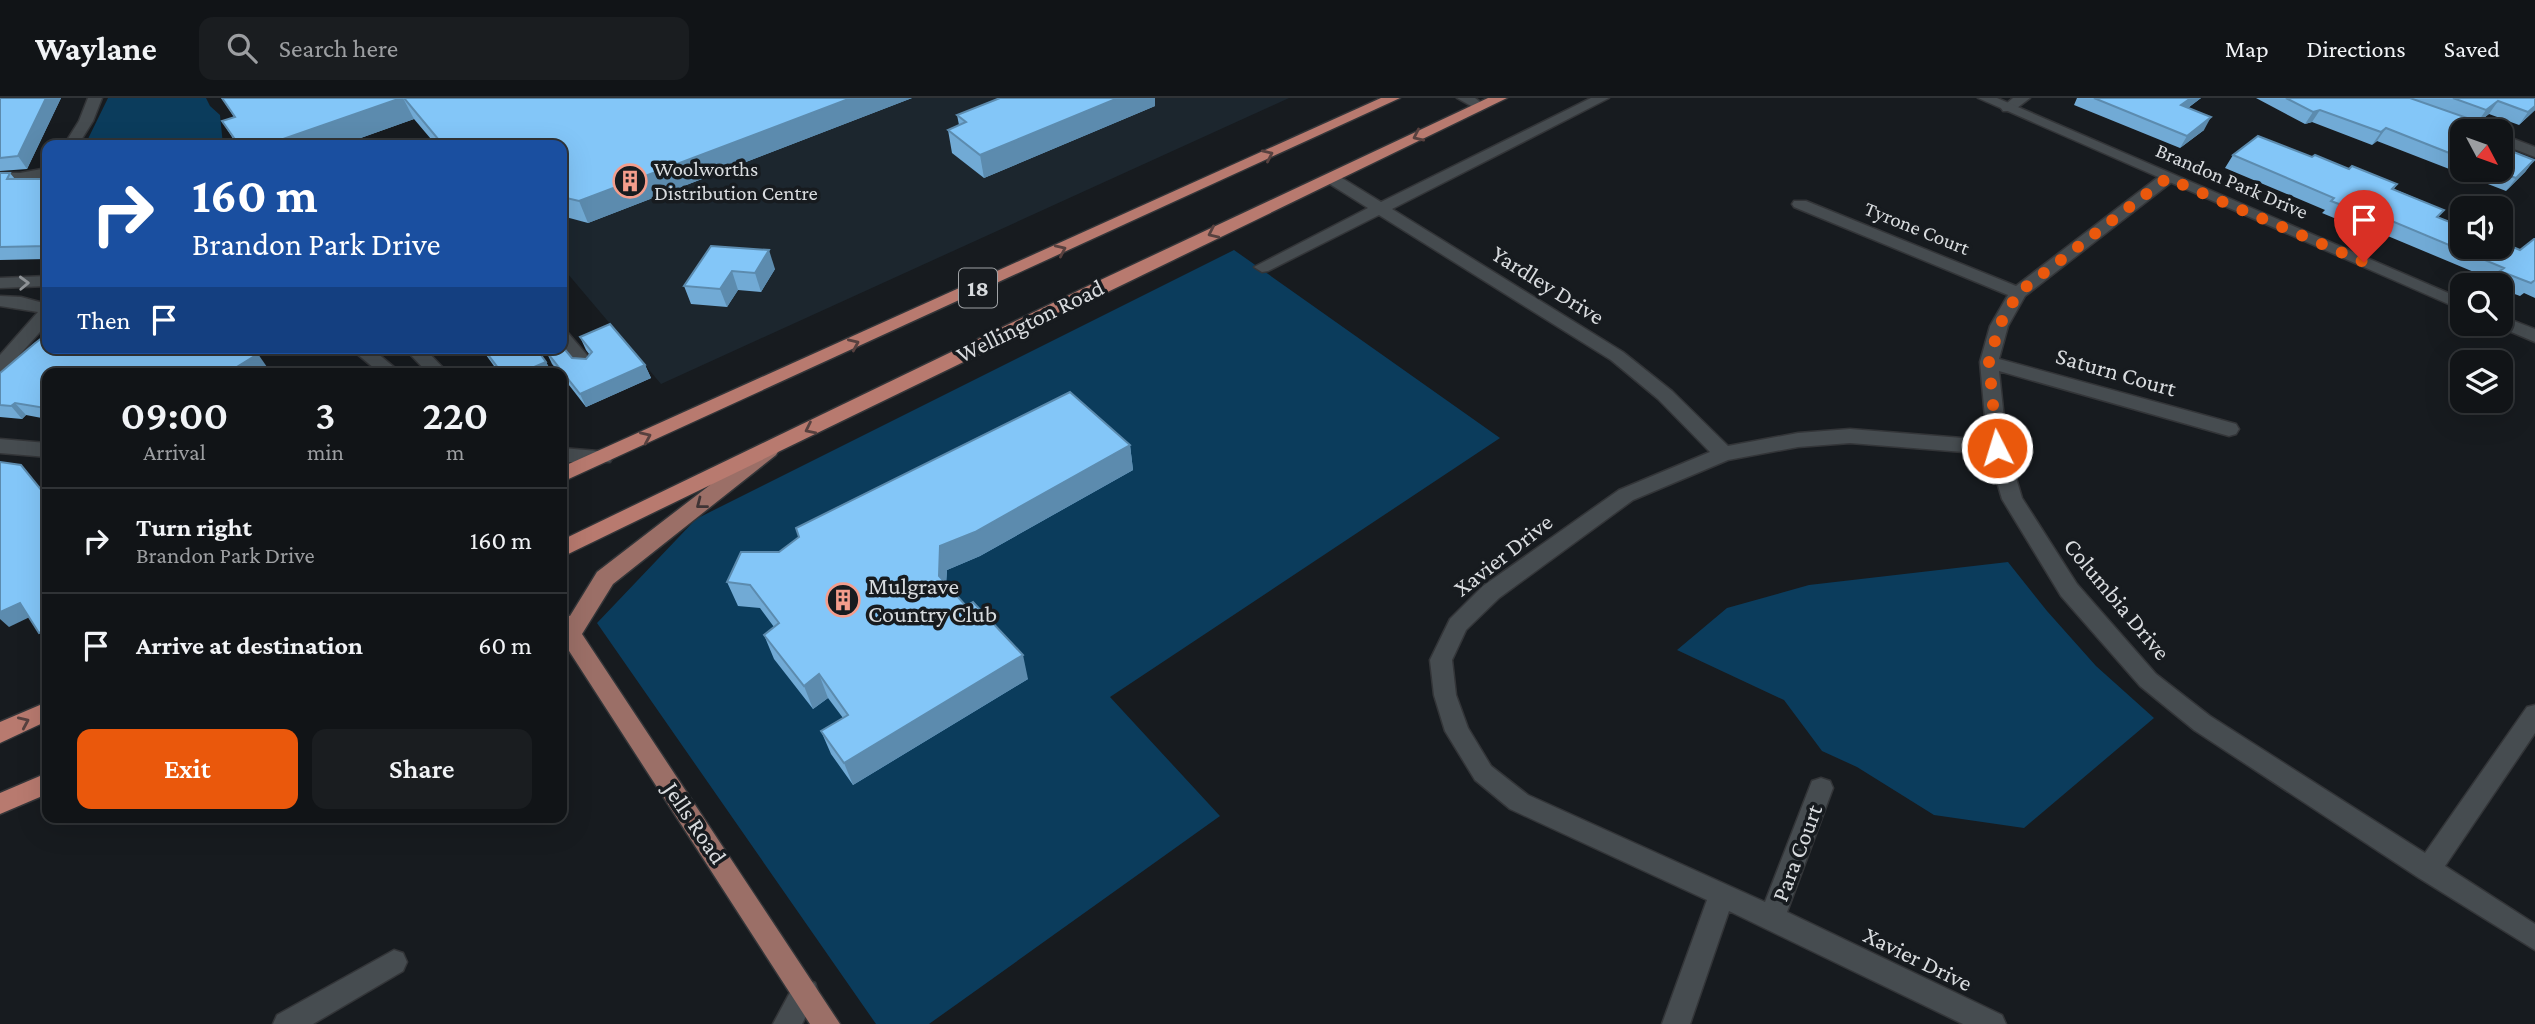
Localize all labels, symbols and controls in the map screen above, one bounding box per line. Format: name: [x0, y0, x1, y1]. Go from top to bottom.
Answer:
search box: [199, 17, 689, 80]
icon: search: [223, 29, 261, 67]
text: Waylane: [35, 30, 157, 67]
text: Search here: [279, 34, 398, 63]
text: Map: [2225, 35, 2269, 62]
text: Directions: [2307, 35, 2406, 62]
text: Saved: [2444, 35, 2500, 62]
north arrow: [2450, 119, 2513, 182]
map controls: [2450, 119, 2513, 413]
one-way arrow: [1413, 128, 1425, 142]
street label: Brandon Park Drive: [2152, 138, 2312, 224]
one-way arrow: [1261, 149, 1273, 163]
place label: Woolworths Distribution Centre: [654, 157, 818, 205]
building icon: Woolworths Distribution Centre: [611, 162, 649, 200]
icon: right: [77, 168, 168, 259]
text: 160 m: [192, 168, 318, 223]
pin: [2334, 190, 2394, 262]
street label: Tyrone Court: [1861, 196, 1974, 260]
button: sound: [2450, 196, 2513, 259]
icon: arrive: [2345, 201, 2383, 239]
one-way arrow: [1207, 225, 1220, 239]
text: Brandon Park Drive: [192, 226, 441, 262]
street label: Yardley Drive: [1487, 239, 1610, 330]
one-way arrow: [1054, 245, 1066, 259]
road number: 18: [959, 268, 997, 308]
street label: Wellington Road: [952, 273, 1108, 368]
button: search: [2450, 273, 2513, 336]
one-way arrow: [18, 275, 29, 290]
icon: arrive: [145, 301, 183, 339]
text: Then: [77, 306, 131, 335]
one-way arrow: [847, 338, 859, 352]
street label: Saturn Court: [2053, 341, 2181, 402]
button: layers: [2450, 350, 2513, 413]
text: 09:00: [121, 391, 228, 438]
text: 3: [315, 391, 335, 438]
text: 220: [422, 391, 488, 438]
position arrow: [1960, 411, 2034, 485]
one-way arrow: [805, 421, 817, 435]
one-way arrow: [639, 431, 651, 445]
text: Arrival: [143, 439, 206, 465]
text: min: [307, 439, 344, 465]
text: m: [446, 439, 465, 465]
one-way arrow: [696, 495, 708, 508]
street label: Xavier Drive: [1448, 508, 1557, 601]
text: Turn right: [136, 513, 252, 542]
icon: right: [77, 522, 115, 560]
text: 160 m: [470, 526, 532, 555]
street label: Columbia Drive: [2059, 532, 2176, 665]
text: Brandon Park Drive: [136, 542, 315, 568]
place label: Mulgrave Country Club: [868, 572, 997, 627]
building icon: Mulgrave Country Club: [824, 581, 862, 619]
icon: arrive: [77, 627, 115, 665]
text: Arrive at destination: [136, 631, 363, 660]
text: 60 m: [478, 631, 532, 660]
one-way arrow: [16, 716, 29, 730]
button: Exit: [77, 729, 298, 809]
button: Share: [312, 729, 532, 809]
street label: Jells Road: [657, 775, 733, 869]
street label: Para Court: [1766, 800, 1828, 905]
street label: Xavier Drive: [1859, 921, 1977, 996]

